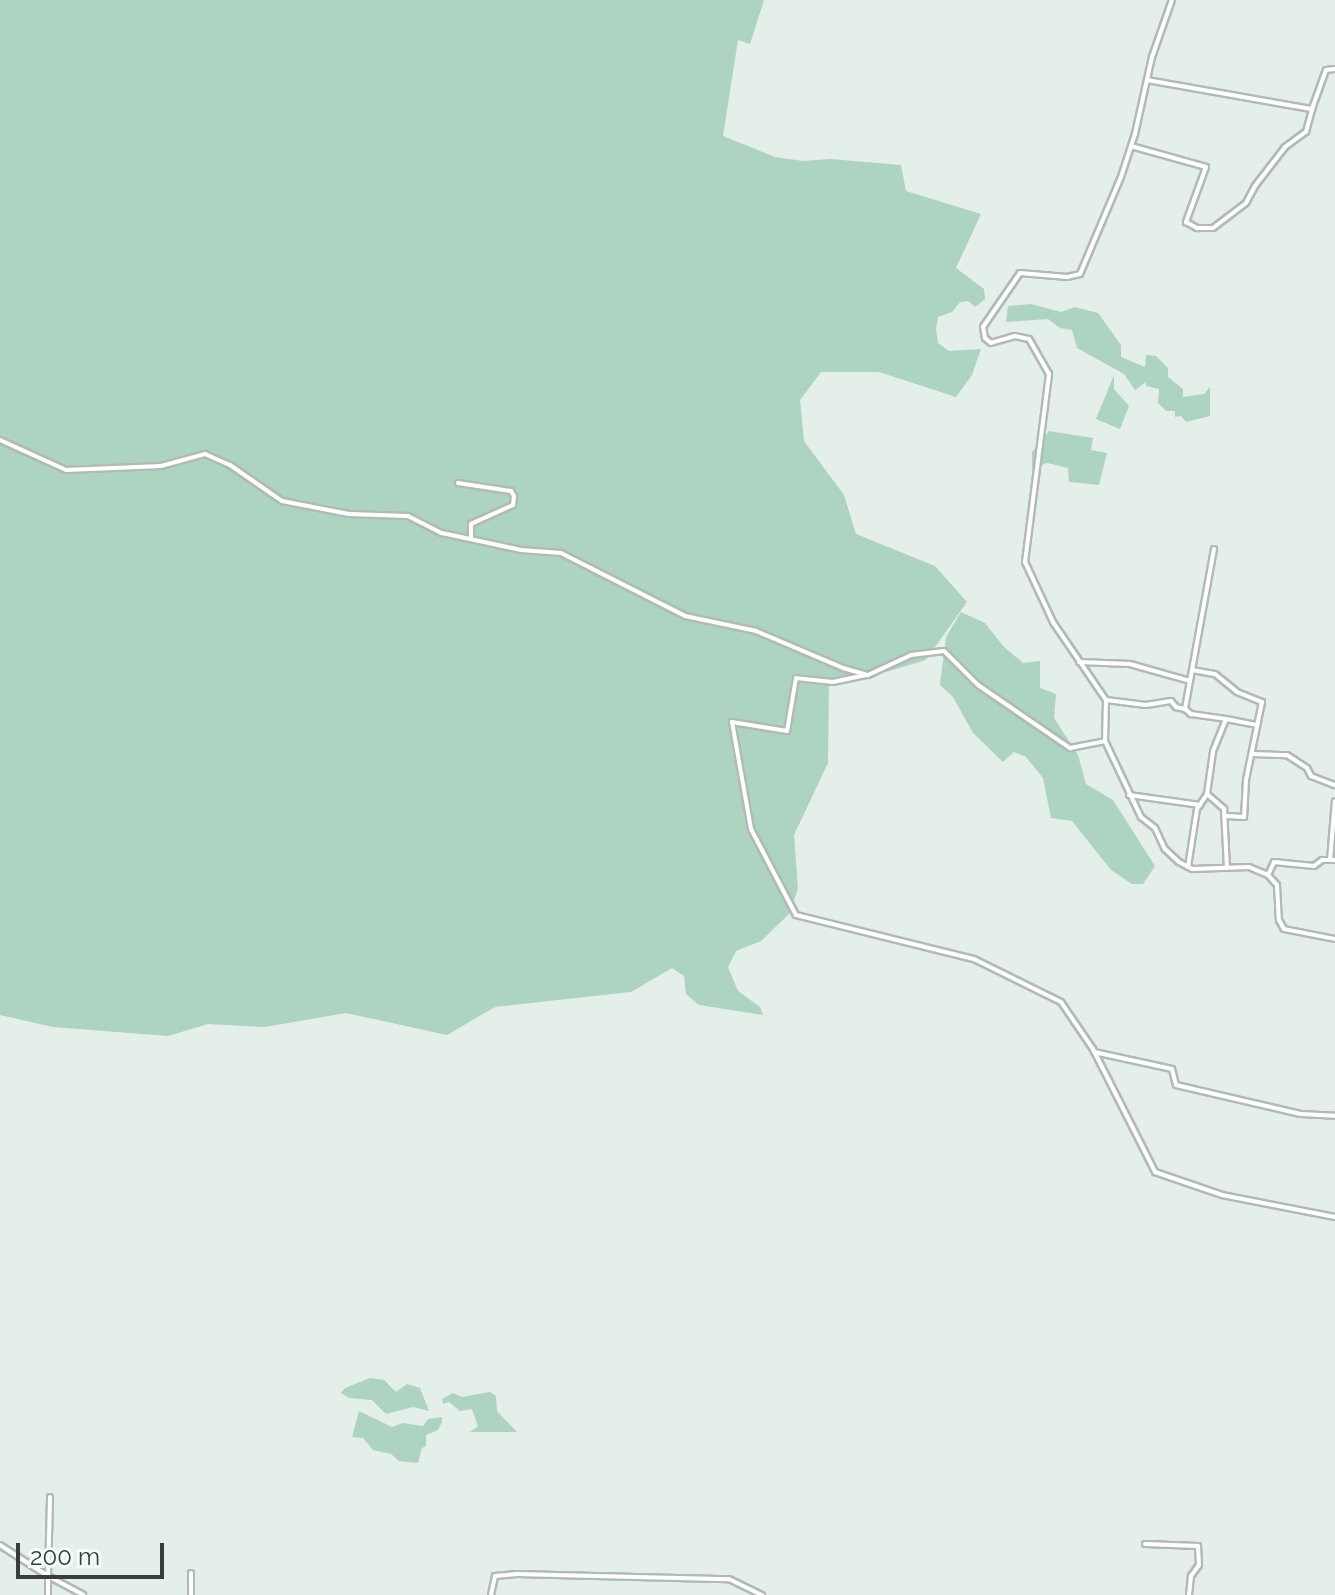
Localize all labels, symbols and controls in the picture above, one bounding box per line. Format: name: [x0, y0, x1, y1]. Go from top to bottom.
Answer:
scale bar: [20, 1527, 168, 1577]
text: 200 m: [30, 1542, 100, 1571]

